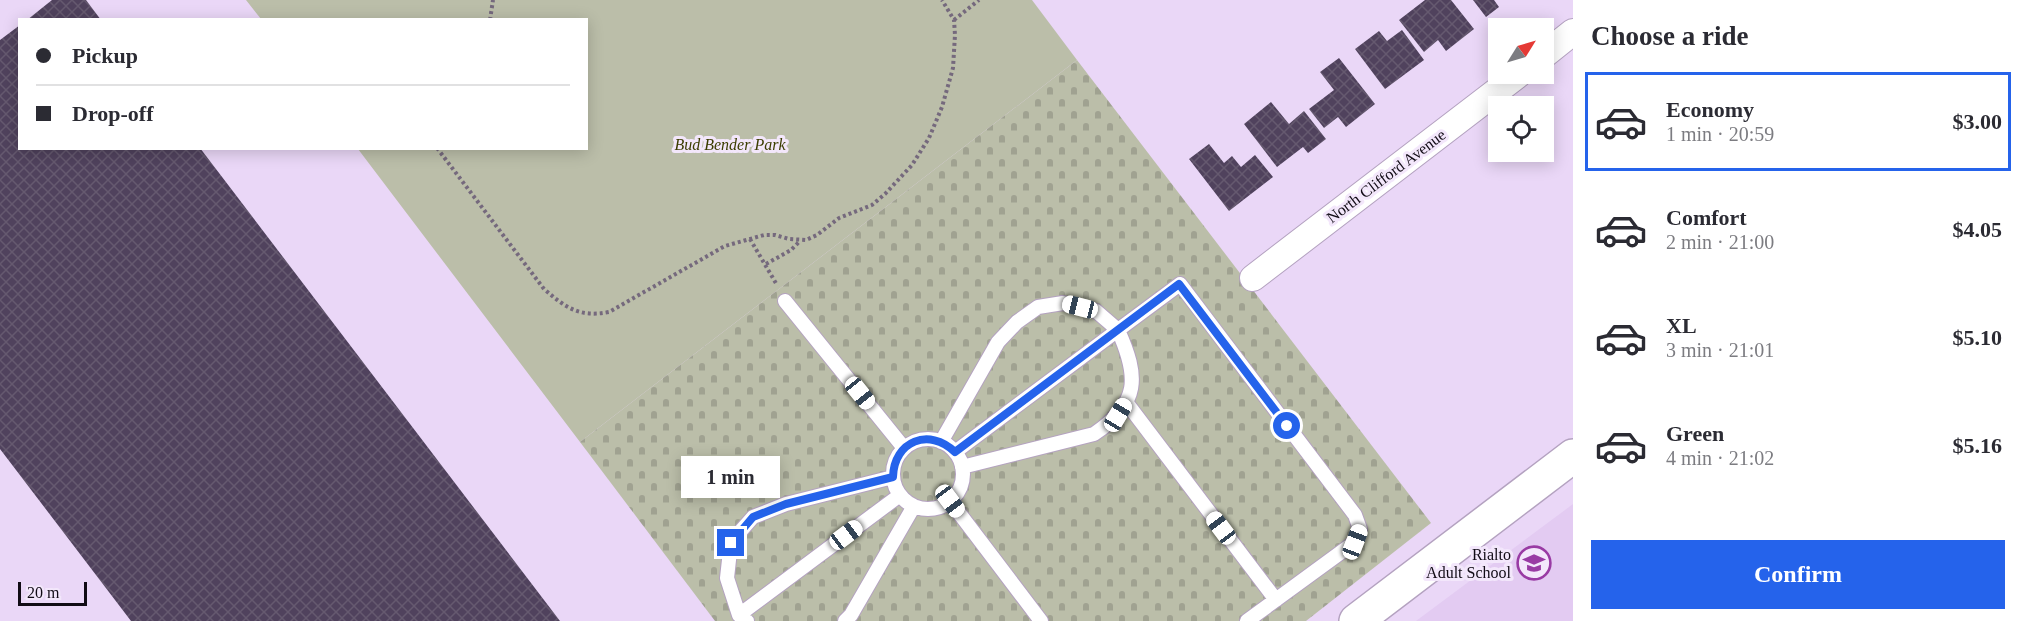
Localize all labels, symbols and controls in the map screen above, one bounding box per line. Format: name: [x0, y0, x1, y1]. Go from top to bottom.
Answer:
north arrow: [1488, 18, 1554, 84]
map controls: [1488, 18, 1554, 162]
text: Choose a ride: [1591, 21, 1749, 51]
text: Pickup: [72, 43, 138, 68]
icon: car: [1594, 95, 1648, 149]
button: locate: [1488, 96, 1554, 162]
text: Economy: [1666, 97, 1754, 122]
text: Drop-off: [72, 101, 153, 126]
text: $3.00: [1953, 109, 2002, 134]
text: 1 min · 20:59: [1666, 123, 1774, 145]
street label: North Clifford Avenue: [1323, 126, 1449, 226]
park label: Bud Bender Park: [674, 136, 786, 153]
icon: car: [1594, 203, 1648, 257]
text: Comfort: [1666, 205, 1747, 230]
text: $4.05: [1953, 217, 2002, 242]
text: 2 min · 21:00: [1666, 231, 1774, 253]
car: [1060, 294, 1100, 320]
icon: car: [1594, 311, 1648, 365]
text: XL: [1666, 313, 1697, 338]
text: $5.10: [1953, 325, 2002, 350]
text: 3 min · 21:01: [1666, 339, 1774, 361]
car: [842, 373, 878, 413]
car: [1101, 395, 1135, 435]
route start: [1273, 412, 1300, 439]
icon: car: [1594, 419, 1648, 473]
text: Green: [1666, 421, 1724, 446]
text: $5.16: [1953, 433, 2002, 458]
text: 4 min · 21:02: [1666, 447, 1774, 469]
callout: 1 min: [682, 456, 780, 498]
text: 1 min: [706, 466, 755, 488]
car: [932, 481, 968, 521]
car: [1203, 508, 1239, 548]
car: [826, 517, 866, 553]
car: [1340, 522, 1370, 562]
route end: [717, 529, 744, 556]
button: Confirm: [1591, 540, 2005, 609]
school or university icon: Rialto Adult School: [1516, 545, 1552, 581]
place label: Rialto Adult School: [1426, 546, 1512, 581]
scale bar: [18, 579, 87, 606]
text: 20 m: [27, 584, 59, 601]

